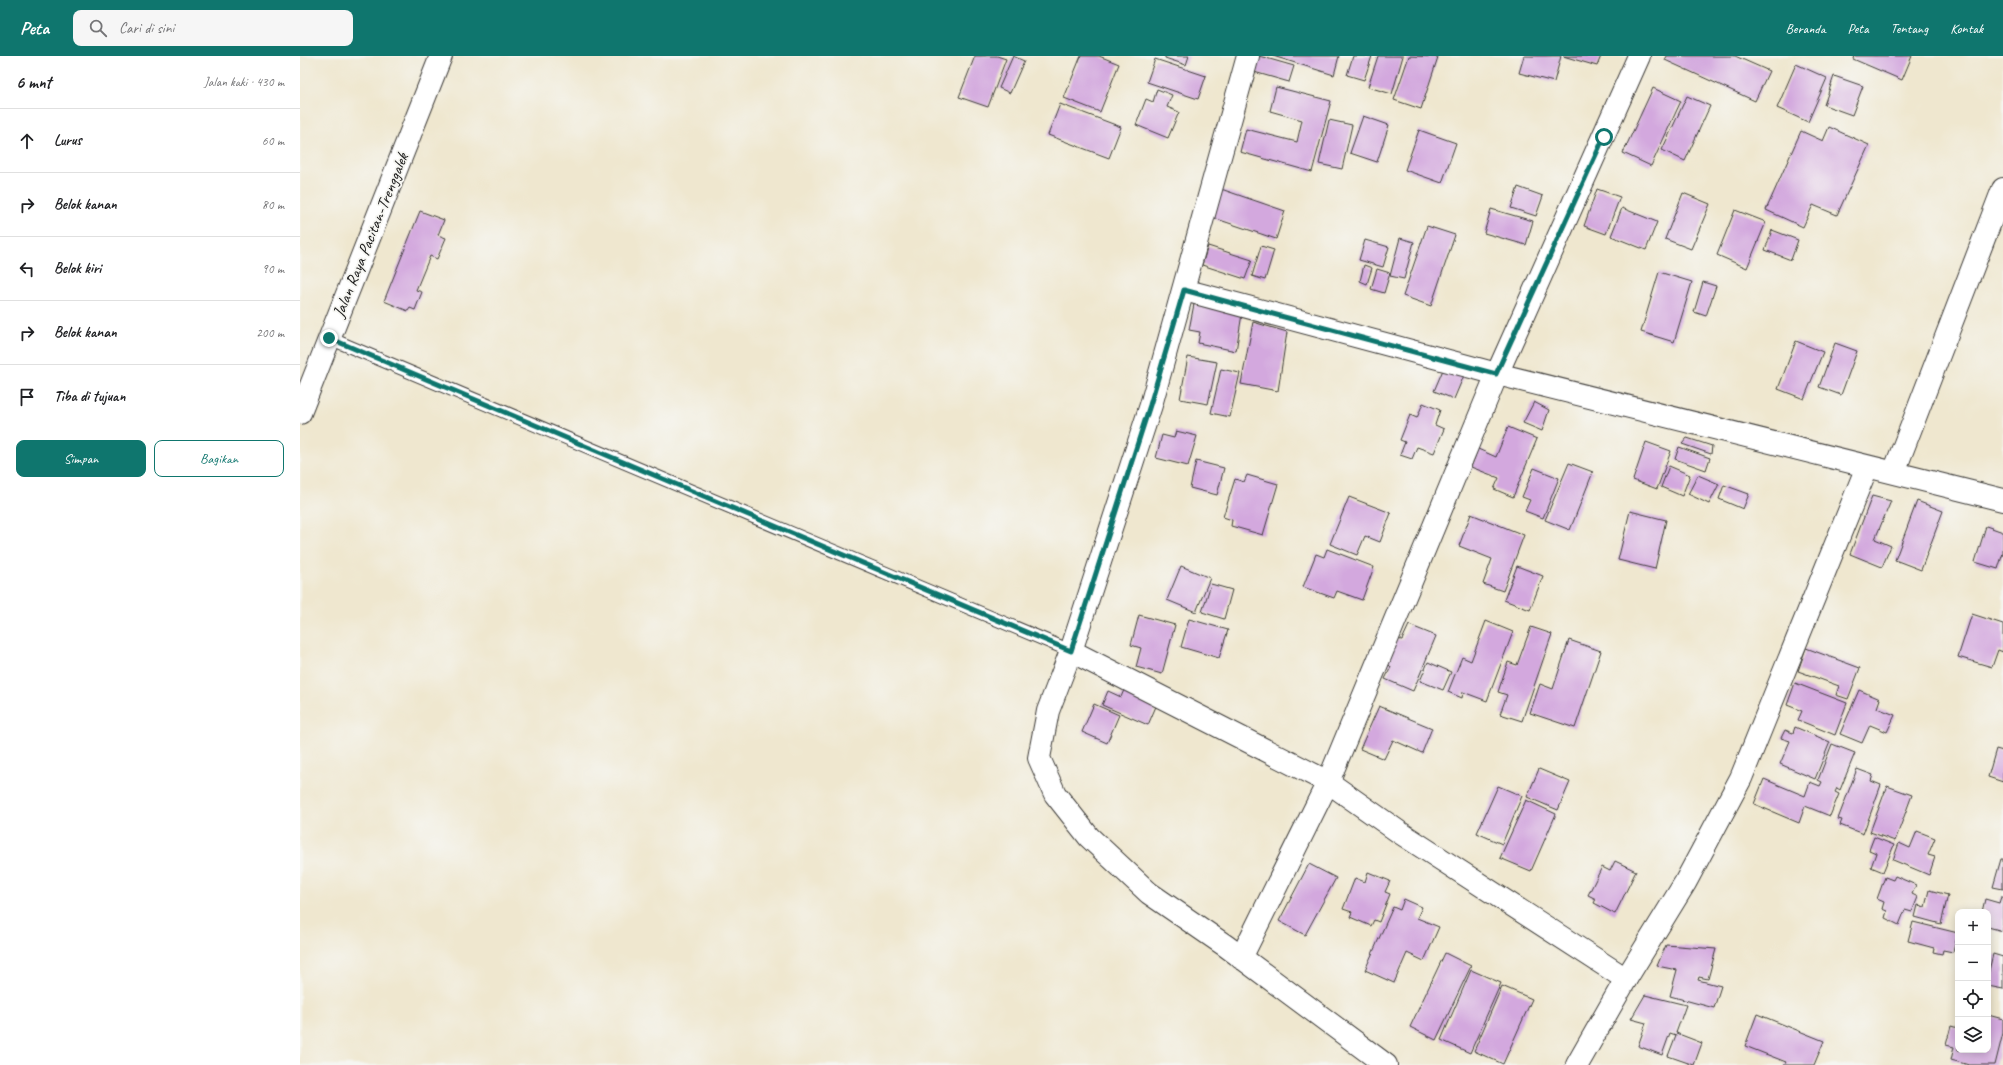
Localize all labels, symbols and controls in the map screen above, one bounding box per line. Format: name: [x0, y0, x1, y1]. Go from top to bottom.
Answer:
search box: [73, 10, 353, 46]
text: Peta: [20, 16, 49, 40]
icon: search: [87, 17, 109, 39]
text: Cari di sini: [119, 19, 174, 38]
text: Beranda: [1786, 20, 1826, 37]
text: Peta: [1848, 20, 1869, 37]
text: Tentang: [1891, 20, 1928, 37]
text: Kontak: [1950, 20, 1983, 37]
text: 6 mnt: [16, 72, 51, 93]
text: Jalan kaki · 430 m: [204, 74, 284, 90]
route start: [1595, 128, 1613, 146]
icon: ahead: [16, 130, 38, 152]
text: Lurus: [54, 131, 82, 150]
text: 60 m: [262, 133, 284, 149]
street label: Jalan Raya Pacitan-Trenggalek: [327, 148, 414, 321]
icon: right: [16, 194, 38, 216]
text: Belok kanan: [54, 195, 117, 214]
text: 80 m: [262, 197, 284, 213]
icon: left: [16, 258, 38, 280]
text: Belok kiri: [54, 259, 101, 278]
text: 90 m: [262, 261, 284, 277]
icon: right: [16, 322, 38, 344]
text: Belok kanan: [54, 323, 117, 342]
text: 200 m: [256, 325, 284, 341]
route end: [320, 329, 338, 347]
icon: arrive: [16, 386, 38, 408]
text: Tiba di tujuan: [54, 387, 125, 406]
button: Simpan: [16, 440, 146, 477]
button: Bagikan: [154, 440, 284, 477]
map controls: [1955, 909, 1991, 1053]
button: +: [1955, 909, 1991, 945]
button: −: [1955, 945, 1991, 981]
button: locate: [1955, 981, 1991, 1017]
button: layers: [1955, 1017, 1991, 1053]

